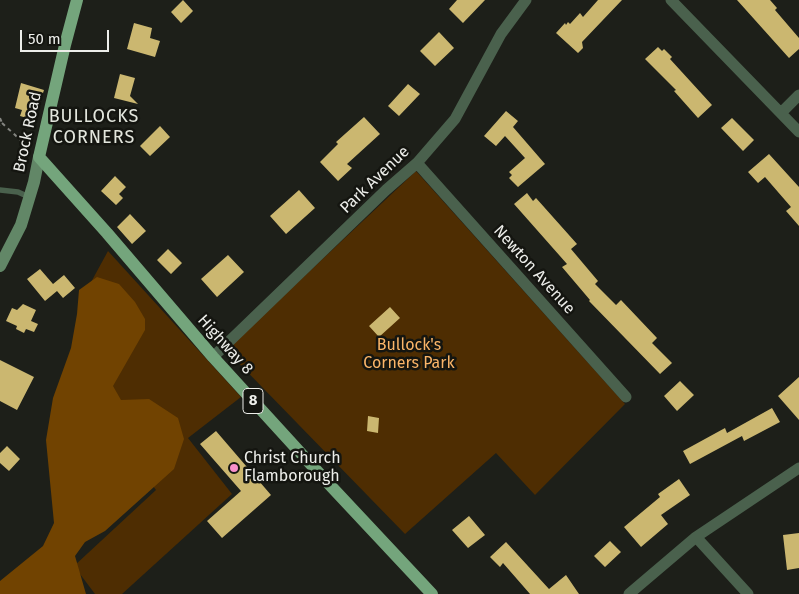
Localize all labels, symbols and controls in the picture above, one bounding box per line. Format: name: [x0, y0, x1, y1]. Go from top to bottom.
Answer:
scale bar: [22, 20, 111, 52]
text: 50 m: [28, 30, 61, 48]
street label: Brock Road: [10, 90, 46, 174]
district label: BULLOCKS CORNERS: [48, 106, 140, 148]
street label: Park Avenue: [336, 142, 414, 218]
street label: Newton Avenue: [489, 222, 579, 318]
street label: Highway 8: [193, 311, 257, 379]
park label: Bullock's Corners Park: [363, 336, 455, 374]
road number: 8: [243, 388, 263, 414]
place label: Christ Church Flamborough: [244, 449, 341, 487]
marker: Christ Church Flamborough: [228, 462, 240, 474]

